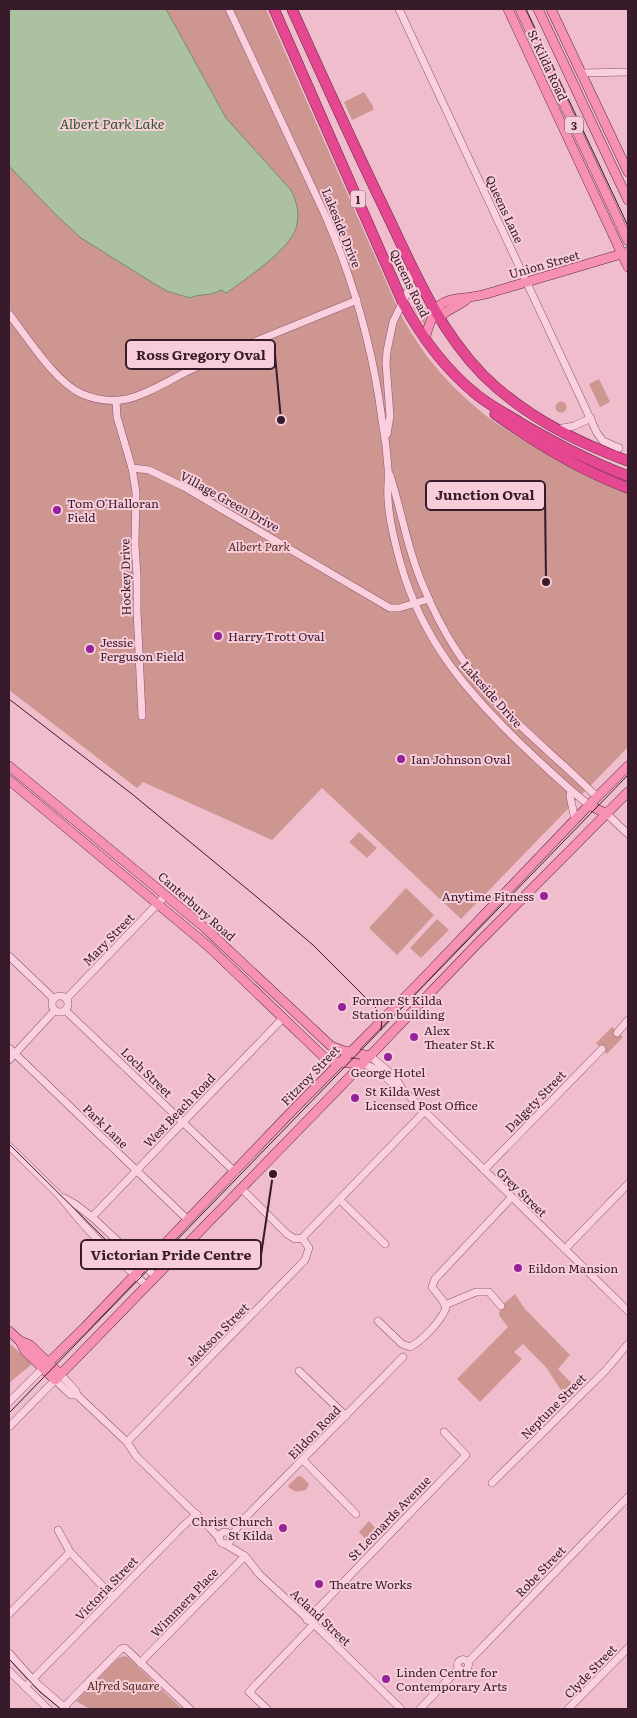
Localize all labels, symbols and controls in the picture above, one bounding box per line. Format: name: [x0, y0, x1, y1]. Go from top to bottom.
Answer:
street label: St Kilda Road: [524, 26, 573, 104]
water label: Albert Park Lake: [60, 113, 165, 133]
road number: 3: [565, 116, 583, 134]
street label: Queens Lane: [481, 172, 529, 246]
street label: Lakeside Drive: [318, 186, 366, 270]
road number: 1: [350, 190, 366, 208]
street label: Union Street: [506, 245, 582, 283]
street label: Queens Road: [386, 246, 435, 321]
callout: Ross Gregory Oval: [126, 340, 275, 369]
text: Ross Gregory Oval: [136, 344, 266, 364]
street label: Village Green Drive: [177, 466, 283, 536]
callout: Junction Oval: [426, 481, 545, 510]
text: Junction Oval: [435, 484, 535, 504]
place label: Tom O'Halloran Field: [67, 494, 159, 526]
marker: Tom O'Halloran Field: [51, 504, 63, 516]
park label: Albert Park: [228, 537, 290, 555]
street label: Hockey Drive: [115, 538, 135, 616]
place label: Harry Trott Oval: [228, 627, 325, 645]
marker: Harry Trott Oval: [212, 630, 224, 642]
place label: Jessie Ferguson Field: [100, 633, 185, 665]
marker: Jessie Ferguson Field: [84, 643, 96, 655]
street label: Lakeside Drive: [457, 657, 527, 731]
place label: Ian Johnson Oval: [411, 750, 510, 768]
marker: Ian Johnson Oval: [395, 753, 407, 765]
street label: Canterbury Road: [154, 867, 240, 945]
place label: Anytime Fitness: [442, 887, 535, 905]
marker: Anytime Fitness: [538, 890, 550, 902]
street label: Mary Street: [78, 908, 138, 970]
place label: Former St Kilda Station building: [352, 991, 445, 1023]
marker: Former St Kilda Station building: [336, 1001, 348, 1013]
place label: Alex Theater St.K: [424, 1021, 495, 1053]
marker: Alex Theater St.K: [408, 1031, 420, 1043]
street label: Fitzroy Street: [277, 1041, 344, 1109]
street label: Loch Street: [117, 1043, 177, 1101]
marker: George Hotel: [382, 1051, 394, 1063]
place label: George Hotel: [351, 1063, 425, 1081]
street label: Dalgety Street: [501, 1066, 570, 1136]
street label: West Beach Road: [139, 1069, 219, 1151]
place label: St Kilda West Licensed Post Office: [365, 1082, 478, 1114]
marker: St Kilda West Licensed Post Office: [349, 1092, 361, 1104]
street label: Park Lane: [79, 1100, 133, 1152]
street label: Grey Street: [493, 1163, 551, 1221]
callout: Victorian Pride Centre: [81, 1240, 261, 1269]
text: Victorian Pride Centre: [91, 1244, 251, 1264]
place label: Eildon Mansion: [528, 1259, 618, 1277]
marker: Eildon Mansion: [512, 1262, 524, 1274]
street label: Jackson Street: [181, 1298, 253, 1370]
street label: Neptune Street: [516, 1369, 590, 1443]
street label: Eildon Road: [284, 1400, 345, 1463]
street label: St Leonards Avenue: [344, 1471, 434, 1565]
place label: Christ Church St Kilda: [192, 1512, 274, 1544]
marker: Christ Church St Kilda: [277, 1522, 289, 1534]
street label: Robe Street: [511, 1541, 569, 1601]
street label: Victoria Street: [71, 1552, 141, 1624]
street label: Wimmera Place: [146, 1563, 222, 1641]
place label: Theatre Works: [329, 1575, 413, 1593]
marker: Theatre Works: [313, 1578, 325, 1590]
street label: Acland Street: [287, 1584, 355, 1650]
street label: Clyde Street: [560, 1640, 620, 1702]
place label: Linden Centre for Contemporary Arts: [396, 1663, 507, 1695]
marker: Linden Centre for Contemporary Arts: [380, 1673, 392, 1685]
park label: Alfred Square: [87, 1676, 160, 1694]

